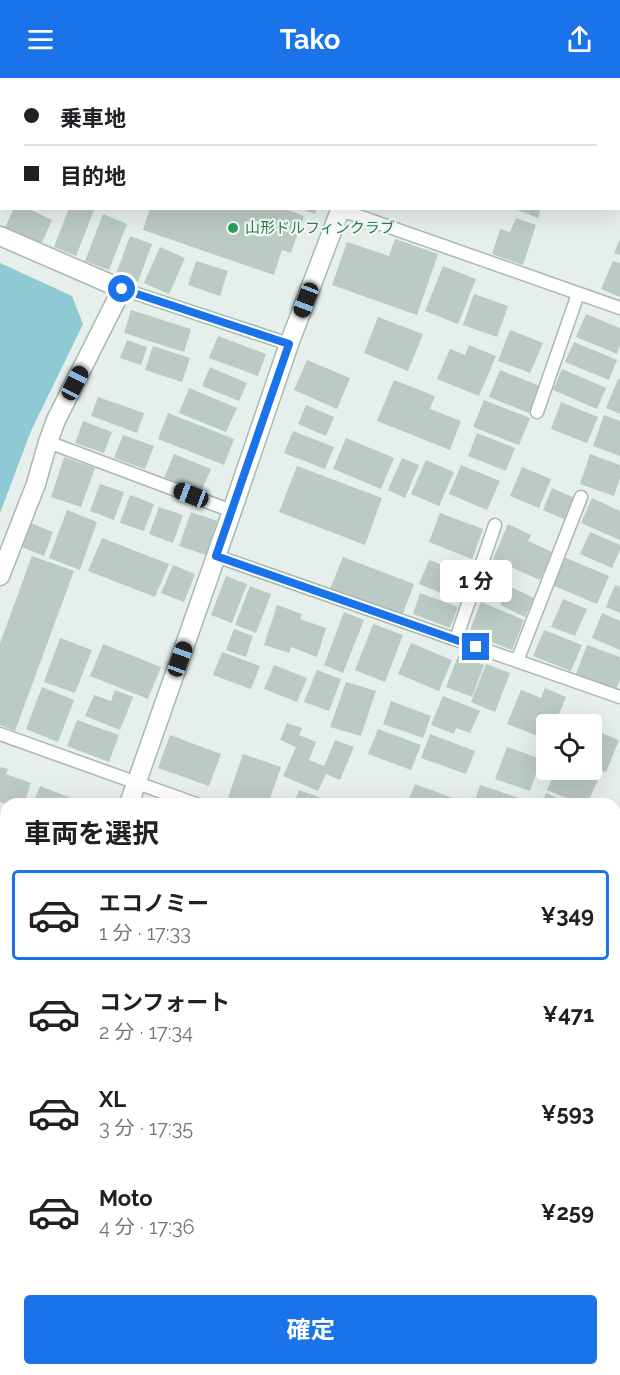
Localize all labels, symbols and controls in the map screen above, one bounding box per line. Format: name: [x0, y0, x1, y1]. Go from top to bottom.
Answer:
icon: menu: [24, 23, 57, 56]
icon: share: [563, 23, 596, 56]
text: Tako: [280, 24, 340, 55]
text: 乗車地: [60, 105, 126, 131]
text: 目的地: [60, 163, 126, 189]
place label: 山形ドルフィンクラブ: [245, 219, 395, 237]
marker: 山形ドルフィンクラブ: [226, 221, 240, 235]
route start: [108, 275, 135, 302]
car: [291, 280, 321, 320]
car: [59, 363, 91, 403]
car: [171, 480, 211, 510]
callout: 1 分: [440, 560, 512, 602]
text: 1 分: [459, 569, 493, 593]
route end: [462, 633, 489, 660]
car: [165, 639, 195, 679]
map controls: [536, 714, 602, 780]
button: locate: [536, 714, 602, 780]
text: 車両を選択: [24, 818, 159, 849]
icon: car: [27, 888, 81, 942]
text: エコノミー: [99, 890, 209, 916]
text: ¥349: [541, 902, 594, 928]
text: 1 分 · 17:33: [99, 921, 191, 945]
icon: car: [27, 987, 81, 1041]
text: コンフォート: [99, 989, 230, 1015]
text: ¥471: [543, 1001, 594, 1027]
text: 2 分 · 17:34: [99, 1020, 193, 1044]
icon: car: [27, 1086, 81, 1140]
text: XL: [99, 1086, 126, 1112]
text: ¥593: [541, 1100, 594, 1126]
text: 3 分 · 17:35: [99, 1116, 193, 1140]
icon: car: [27, 1185, 81, 1239]
text: Moto: [99, 1185, 153, 1211]
text: ¥259: [541, 1199, 594, 1225]
text: 4 分 · 17:36: [99, 1215, 195, 1239]
button: 確定: [24, 1295, 597, 1364]

